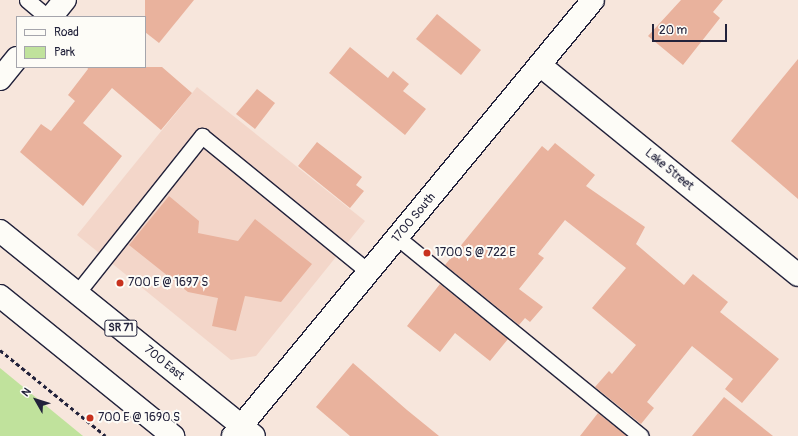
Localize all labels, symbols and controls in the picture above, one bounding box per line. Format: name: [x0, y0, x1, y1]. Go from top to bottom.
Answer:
legend: [16, 16, 146, 68]
scale bar: [654, 16, 729, 42]
text: 20 m: [659, 23, 687, 38]
text: Road: [54, 25, 79, 40]
text: Park: [54, 45, 75, 60]
street label: Lake Street: [642, 146, 696, 194]
street label: 1700 South: [389, 190, 439, 246]
place label: 1700 S @ 722 E: [435, 246, 515, 260]
marker: 1700 S @ 722 E: [422, 248, 432, 258]
place label: 700 E @ 1697 S: [128, 276, 208, 290]
marker: 700 E @ 1697 S: [115, 278, 125, 288]
road number: SR 71: [104, 319, 138, 337]
street label: 700 East: [141, 343, 187, 383]
north arrow: [16, 380, 56, 420]
text: N: [19, 385, 34, 399]
place label: 700 E @ 1690 S: [98, 411, 180, 425]
marker: 700 E @ 1690 S: [85, 413, 95, 423]

